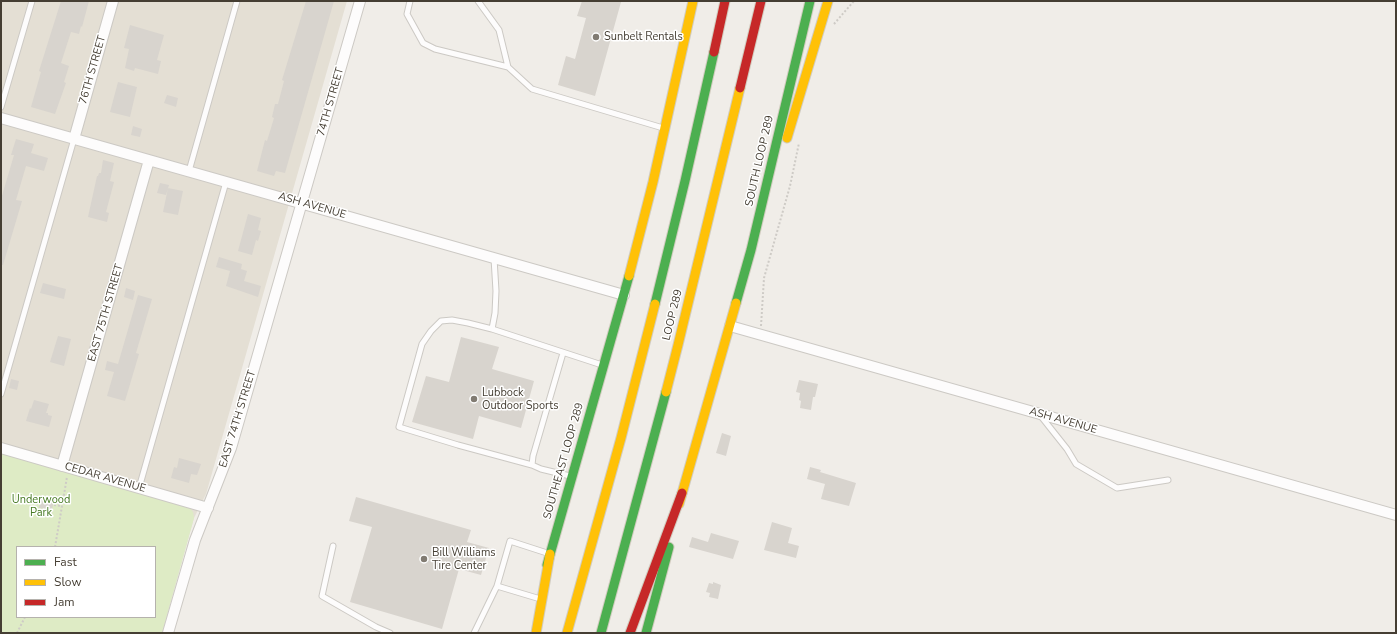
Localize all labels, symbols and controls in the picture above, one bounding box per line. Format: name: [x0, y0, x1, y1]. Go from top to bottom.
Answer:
place label: Sunbelt Rentals: [604, 30, 683, 44]
marker: Sunbelt Rentals: [591, 32, 601, 42]
street label: 76TH STREET: [77, 34, 109, 106]
street label: 74TH STREET: [315, 66, 347, 138]
street label: SOUTH LOOP 289: [743, 114, 777, 208]
street label: ASH AVENUE: [277, 190, 347, 222]
street label: EAST 75TH STREET: [86, 263, 126, 363]
street label: LOOP 289: [660, 288, 686, 342]
street label: EAST 74TH STREET: [217, 369, 259, 469]
place label: Lubbock Outdoor Sports: [482, 386, 558, 412]
marker: Lubbock Outdoor Sports: [469, 394, 479, 404]
street label: SOUTHEAST LOOP 289: [541, 401, 587, 521]
street label: ASH AVENUE: [1028, 405, 1098, 437]
street label: CEDAR AVENUE: [63, 460, 147, 496]
park label: Underwood Park: [12, 493, 70, 519]
legend: [16, 546, 156, 618]
place label: Bill Williams Tire Center: [432, 546, 496, 572]
text: Fast: [54, 554, 77, 570]
marker: Bill Williams Tire Center: [419, 554, 429, 564]
text: Slow: [54, 574, 82, 590]
text: Jam: [54, 594, 75, 610]

